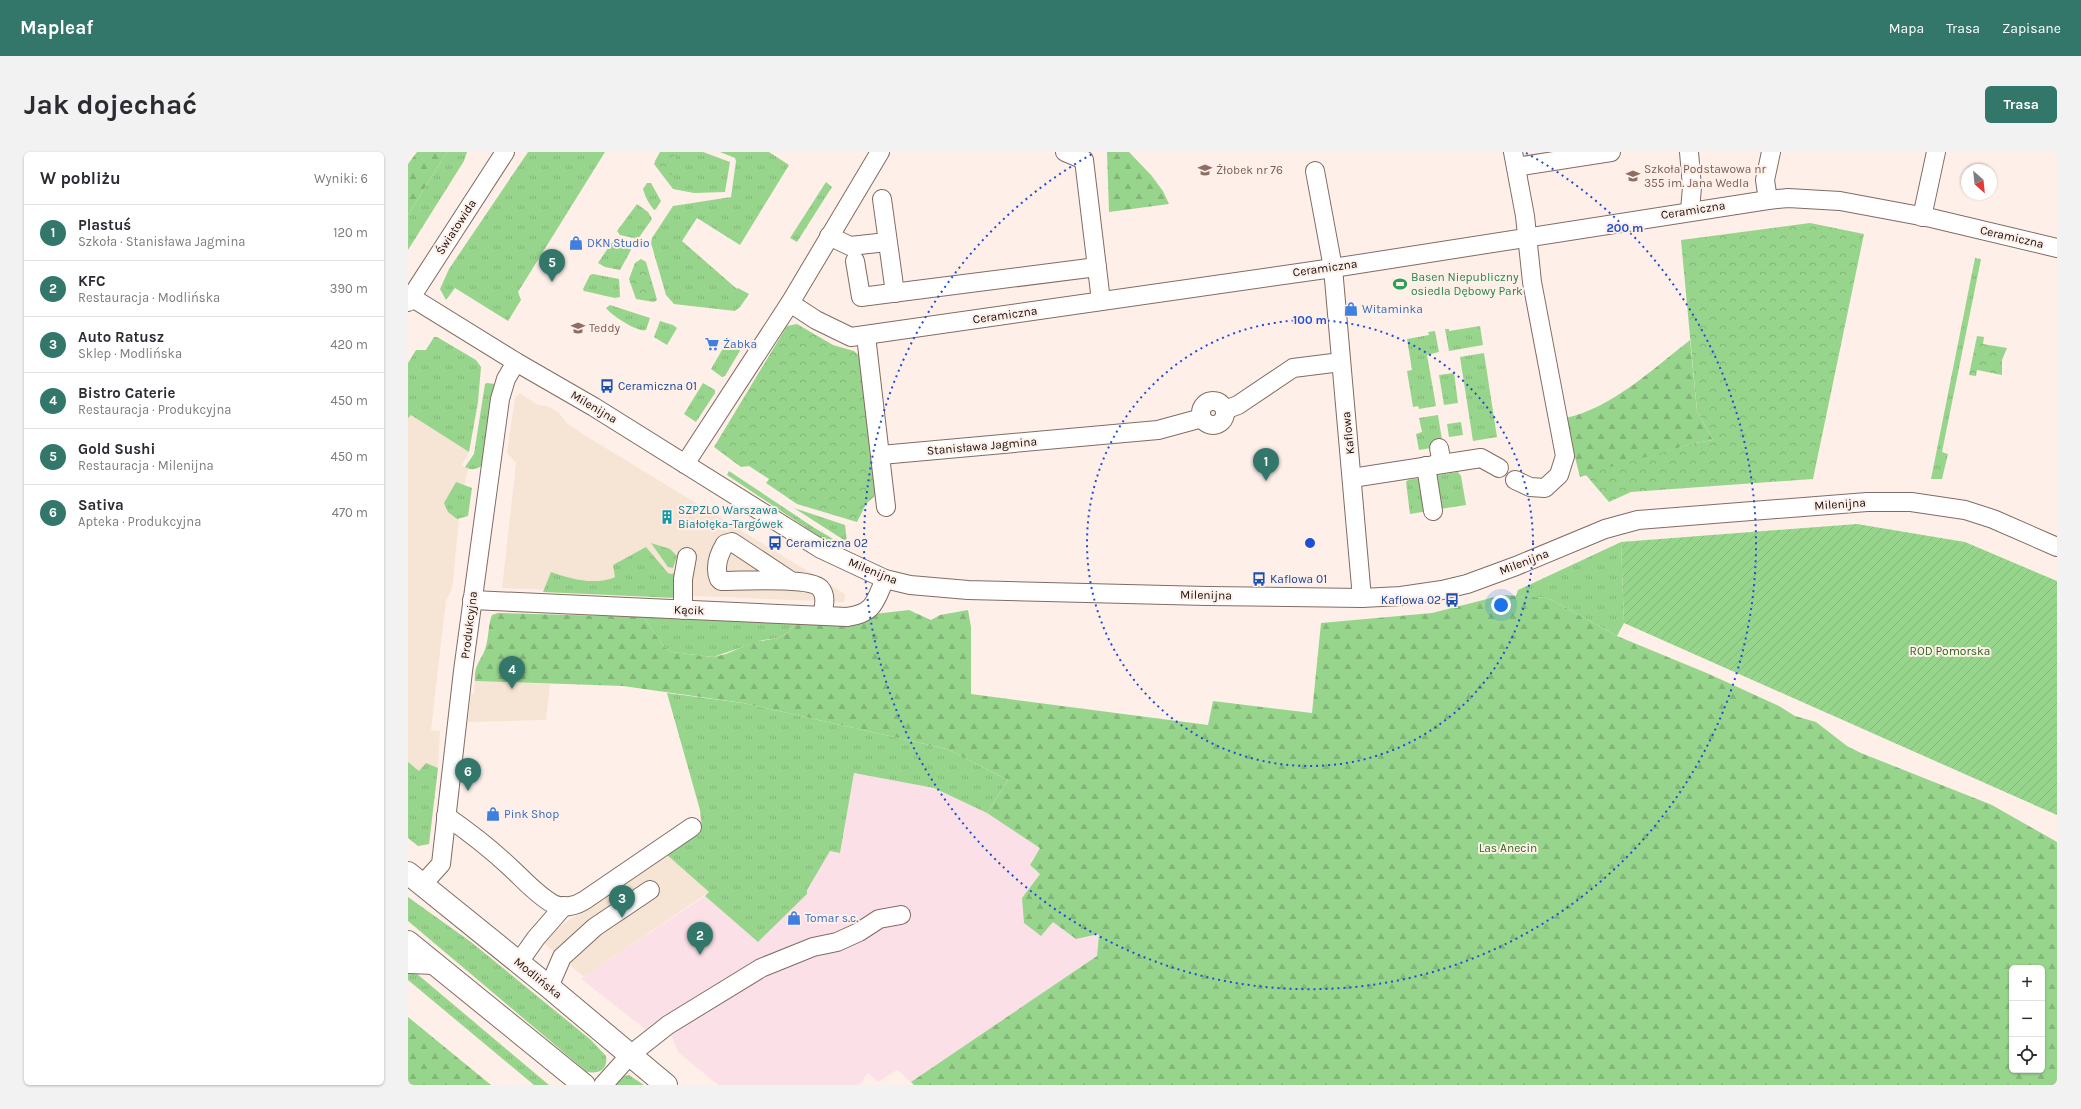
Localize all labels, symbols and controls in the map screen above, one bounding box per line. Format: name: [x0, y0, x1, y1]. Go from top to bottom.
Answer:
text: Mapleaf: [20, 17, 93, 39]
text: Mapa: [1889, 20, 1924, 37]
text: Trasa: [1946, 20, 1980, 37]
text: Zapisane: [2002, 20, 2061, 37]
button: Trasa: [1985, 86, 2057, 123]
text: Jak dojechać: [24, 88, 197, 121]
school or university icon: Żłobek nr 76: [1197, 162, 1213, 178]
place label: Szkoła Podstawowa nr 355 im. Jana Wedla: [1644, 162, 1766, 190]
place label: Żłobek nr 76: [1216, 163, 1283, 177]
north arrow: [1961, 164, 1997, 200]
text: W pobliżu: [40, 168, 121, 188]
school or university icon: Szkoła Podstawowa nr 355 im. Jana Wedla: [1625, 168, 1641, 184]
text: Wyniki: 6: [314, 171, 368, 186]
street label: Światowida: [432, 196, 479, 257]
street label: Ceramiczna: [1660, 198, 1726, 222]
text: Plastuś: [78, 216, 131, 234]
text: 200 m: [1607, 221, 1643, 235]
street label: Ceramiczna: [1979, 223, 2045, 251]
text: 1: [51, 225, 55, 240]
text: 120 m: [333, 225, 368, 240]
text: Szkoła · Stanisława Jagmina: [78, 234, 245, 249]
shop icon: DKN Studio: [568, 235, 584, 251]
place label: DKN Studio: [587, 236, 650, 250]
pin: 5: [539, 249, 565, 282]
street label: Ceramiczna: [1292, 257, 1358, 279]
place label: Basen Niepubliczny osiedla Dębowy Park: [1411, 270, 1523, 298]
text: KFC: [78, 272, 106, 290]
sports icon: Basen Niepubliczny osiedla Dębowy Park: [1392, 276, 1408, 292]
text: 2: [49, 281, 57, 296]
text: 390 m: [330, 281, 368, 296]
text: Restauracja · Modlińska: [78, 290, 220, 305]
shop icon: Witaminka: [1343, 301, 1359, 317]
place label: Witaminka: [1362, 302, 1423, 316]
street label: Ceramiczna: [972, 304, 1038, 326]
text: 100 m: [1293, 313, 1327, 327]
school or university icon: Teddy: [570, 320, 586, 336]
place label: Teddy: [589, 321, 620, 335]
text: Auto Ratusz: [78, 328, 164, 346]
supermarket icon: Żabka: [704, 336, 720, 352]
text: 3: [49, 337, 57, 352]
text: 420 m: [330, 337, 368, 352]
place label: Żabka: [723, 337, 757, 351]
text: Sklep · Modlińska: [78, 346, 182, 361]
bus stop icon: Ceramiczna 01: [599, 378, 615, 394]
place label: Ceramiczna 01: [618, 379, 697, 393]
text: Bistro Caterie: [78, 384, 176, 402]
street label: Milenijna: [568, 388, 620, 426]
text: 4: [49, 393, 57, 408]
text: 450 m: [330, 393, 368, 408]
text: Restauracja · Produkcyjna: [78, 402, 231, 417]
street label: Kaflowa: [1339, 411, 1357, 455]
street label: Stanisława Jagmina: [926, 434, 1038, 458]
text: Gold Sushi: [78, 440, 155, 458]
pin: 1: [1253, 448, 1279, 481]
text: 5: [49, 449, 57, 464]
text: 450 m: [330, 449, 368, 464]
text: Restauracja · Milenijna: [78, 458, 214, 473]
street label: Milenijna: [1814, 495, 1866, 513]
text: Sativa: [78, 496, 124, 514]
place label: SZPZLO Warszawa Białołęka-Targówek: [678, 503, 784, 531]
text: 6: [49, 505, 57, 520]
text: 470 m: [332, 505, 368, 520]
building icon: SZPZLO Warszawa Białołęka-Targówek: [659, 509, 675, 525]
text: Apteka · Produkcyjna: [78, 514, 201, 529]
bus stop icon: Ceramiczna 02: [767, 535, 783, 551]
place label: Ceramiczna 02: [786, 536, 868, 550]
centre of rings: [1303, 536, 1317, 550]
street label: Milenijna: [1497, 546, 1551, 578]
street label: Milenijna: [846, 555, 900, 587]
bus stop icon: Kaflowa 01: [1251, 571, 1267, 587]
place label: Kaflowa 01: [1270, 572, 1327, 586]
street label: Milenijna: [1180, 588, 1232, 602]
street label: Produkcyjna: [458, 590, 480, 660]
bus stop icon: Kaflowa 02: [1444, 592, 1460, 608]
place label: Kaflowa 02: [1381, 593, 1441, 607]
your location: [1491, 595, 1511, 615]
street label: Kącik: [674, 602, 705, 618]
park label: ROD Pomorska: [1910, 644, 1990, 658]
pin: 4: [499, 656, 525, 689]
pin: 6: [455, 758, 481, 791]
shop icon: Pink Shop: [485, 806, 501, 822]
place label: Pink Shop: [504, 807, 559, 821]
park label: Las Anecin: [1479, 841, 1537, 855]
pin: 3: [609, 885, 635, 918]
shop icon: Tomar s.c.: [786, 910, 802, 926]
place label: Tomar s.c.: [805, 911, 858, 925]
pin: 2: [687, 922, 713, 955]
street label: Modlińska: [511, 954, 565, 1002]
map controls: [2009, 965, 2045, 1073]
button: +: [2009, 965, 2045, 1001]
button: −: [2009, 1001, 2045, 1037]
button: locate: [2009, 1037, 2045, 1073]

